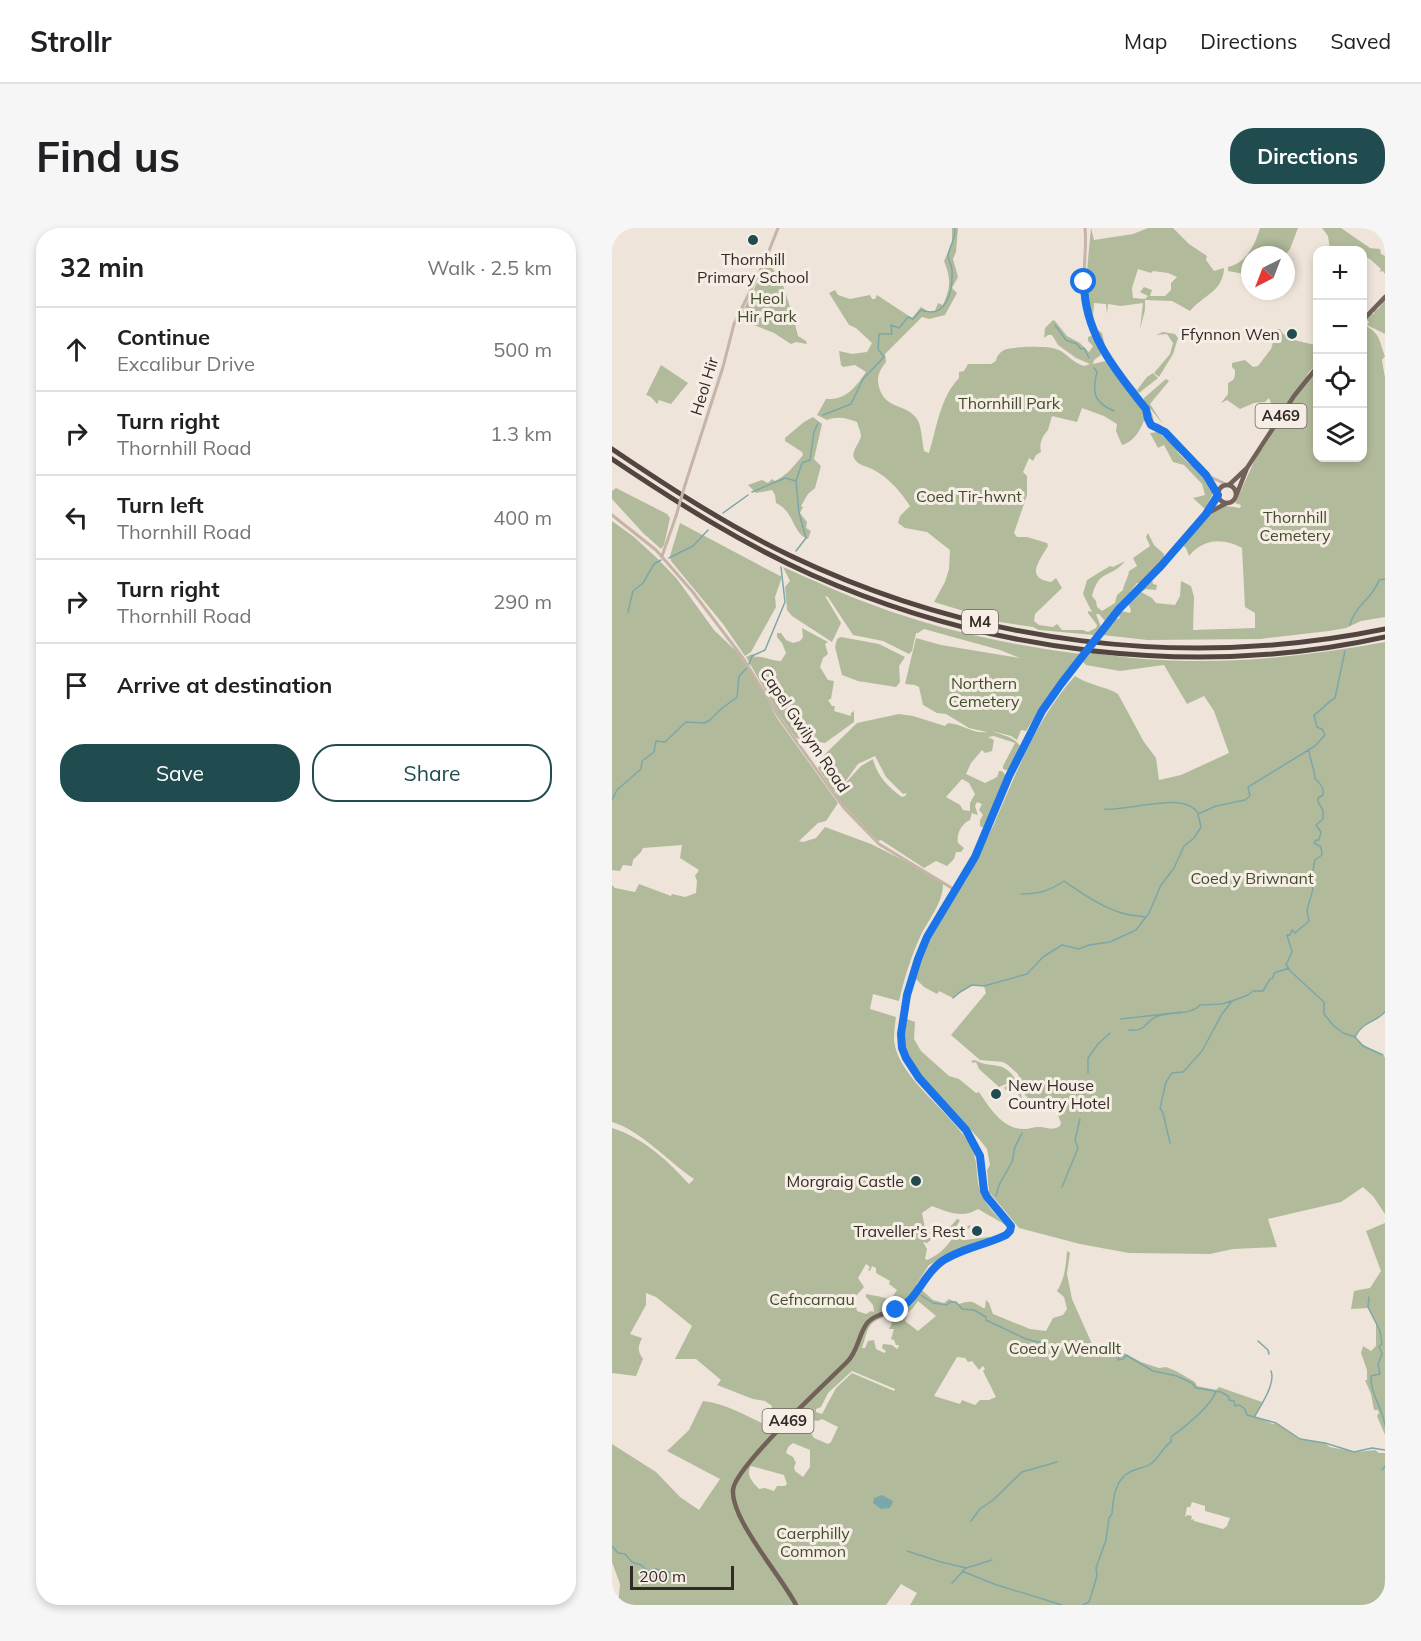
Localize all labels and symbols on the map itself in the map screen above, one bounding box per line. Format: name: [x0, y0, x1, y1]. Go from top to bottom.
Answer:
marker: Thornhill Primary School: [746, 233, 760, 247]
north arrow: [1241, 246, 1295, 300]
place label: Thornhill Primary School: [697, 249, 809, 287]
route start: [1070, 268, 1096, 294]
park label: Heol Hir Park: [737, 288, 798, 326]
place label: Ffynnon Wen: [1181, 324, 1280, 344]
marker: Ffynnon Wen: [1285, 327, 1299, 341]
street label: Heol Hir: [686, 354, 722, 418]
park label: Thornhill Park: [958, 393, 1061, 413]
road number: A469: [1256, 404, 1306, 428]
park label: Coed Tir-hwnt: [916, 486, 1022, 506]
park label: Thornhill Cemetery: [1260, 507, 1331, 545]
road number: M4: [962, 610, 998, 634]
street label: Capel Gwilym Road: [756, 664, 854, 796]
park label: Northern Cemetery: [949, 673, 1020, 711]
park label: Coed y Briwnant: [1190, 868, 1314, 888]
place label: New House Country Hotel: [1008, 1075, 1110, 1113]
marker: New House Country Hotel: [989, 1087, 1003, 1101]
place label: Morgraig Castle: [787, 1171, 904, 1191]
marker: Morgraig Castle: [909, 1174, 923, 1188]
place label: Traveller's Rest: [853, 1221, 965, 1241]
marker: Traveller's Rest: [970, 1224, 984, 1238]
park label: Cefncarnau: [769, 1289, 855, 1309]
route end: [882, 1296, 908, 1322]
park label: Coed y Wenallt: [1009, 1338, 1122, 1358]
road number: A469: [762, 1409, 813, 1433]
park label: Caerphilly Common: [776, 1523, 850, 1561]
scale bar: [630, 1563, 734, 1590]

